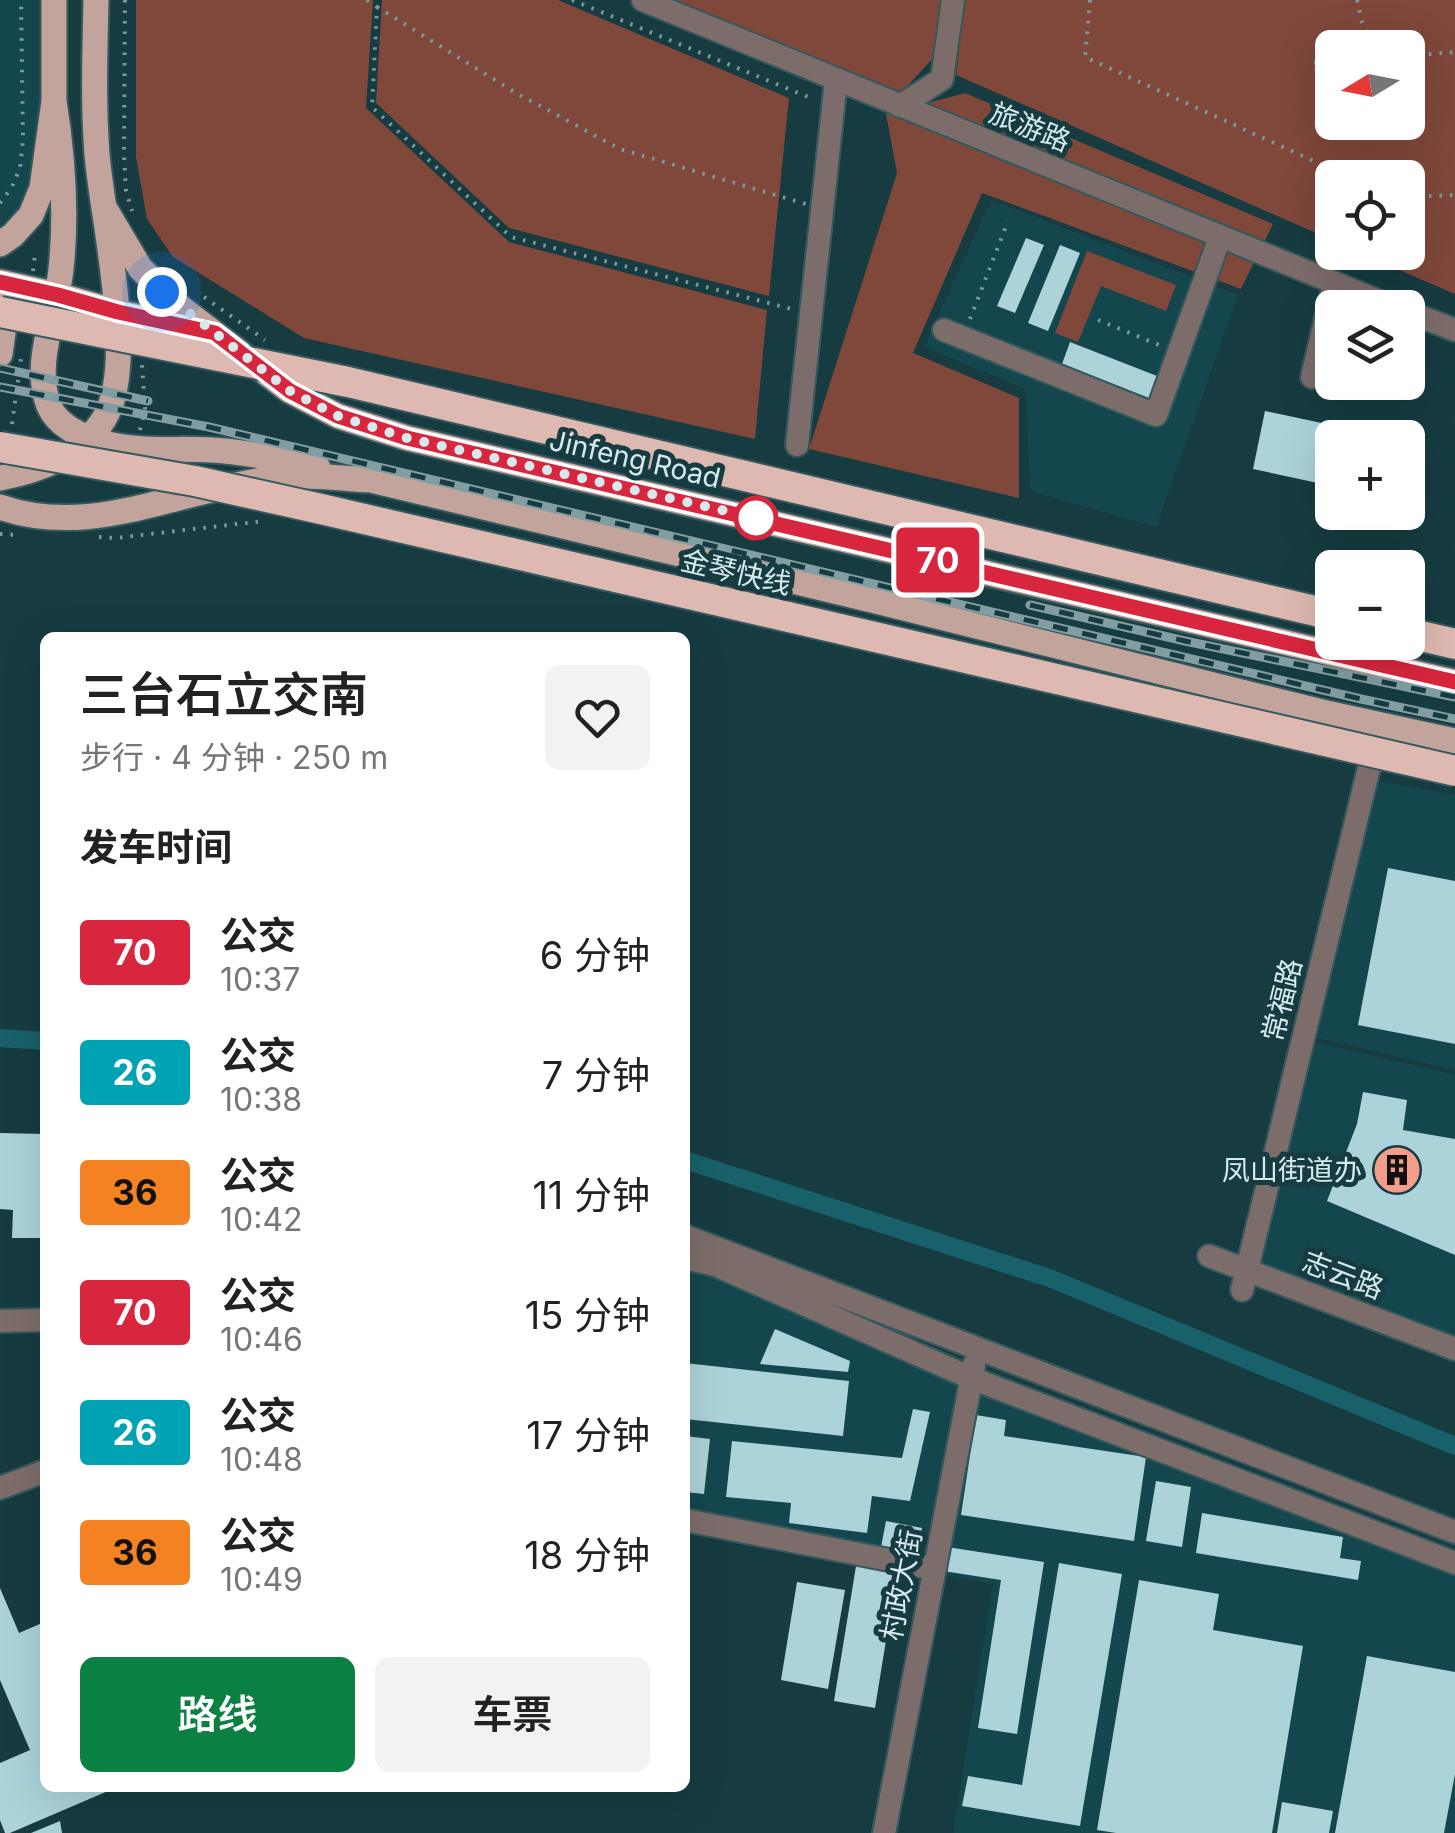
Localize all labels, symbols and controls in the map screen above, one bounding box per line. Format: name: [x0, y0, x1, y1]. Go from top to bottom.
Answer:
north arrow: [1315, 30, 1425, 140]
map controls: [1315, 30, 1425, 660]
street label: 旅游路: [985, 96, 1075, 158]
button: locate: [1315, 160, 1425, 270]
your location: [137, 267, 187, 317]
button: layers: [1315, 290, 1425, 400]
button: +: [1315, 420, 1425, 530]
street label: Jinfeng Road: [546, 423, 724, 495]
unlabelled marker: [735, 497, 777, 539]
line badge: 70: [893, 528, 983, 592]
text: 70: [916, 539, 960, 581]
street label: 金琴快线: [678, 543, 794, 601]
button: −: [1315, 550, 1425, 660]
text: 三台石立交南: [80, 665, 368, 724]
button: heart: [545, 665, 650, 770]
text: 步行 · 4 分钟 · 250 m: [80, 738, 388, 777]
text: 发车时间: [80, 824, 232, 870]
text: 公交: [220, 912, 296, 958]
text: 70: [113, 931, 157, 973]
text: 6 分钟: [540, 932, 650, 978]
street label: 常福路: [1255, 955, 1309, 1045]
text: 10:37: [220, 960, 300, 999]
text: 公交: [220, 1032, 296, 1078]
text: 26: [113, 1051, 157, 1093]
text: 7 分钟: [542, 1052, 650, 1098]
text: 10:38: [220, 1080, 302, 1119]
building icon: 凤山街道办: [1371, 1144, 1423, 1196]
text: 公交: [220, 1152, 296, 1198]
place label: 凤山街道办: [1222, 1153, 1362, 1187]
text: 36: [112, 1171, 158, 1213]
text: 11 分钟: [532, 1172, 650, 1218]
text: 10:42: [220, 1200, 303, 1239]
street label: 志云路: [1298, 1244, 1388, 1306]
text: 公交: [220, 1272, 296, 1318]
text: 70: [113, 1291, 157, 1333]
text: 15 分钟: [525, 1292, 650, 1338]
text: 10:46: [220, 1320, 303, 1359]
text: 公交: [220, 1392, 296, 1438]
text: 26: [113, 1411, 157, 1453]
text: 17 分钟: [526, 1412, 650, 1458]
text: 10:48: [220, 1440, 303, 1479]
text: 公交: [220, 1512, 296, 1558]
street label: 村政大街: [874, 1527, 928, 1643]
text: 36: [112, 1531, 158, 1573]
text: 18 分钟: [524, 1532, 650, 1578]
text: 10:49: [220, 1560, 303, 1599]
button: 路线: [80, 1657, 355, 1772]
button: 车票: [375, 1657, 650, 1772]

